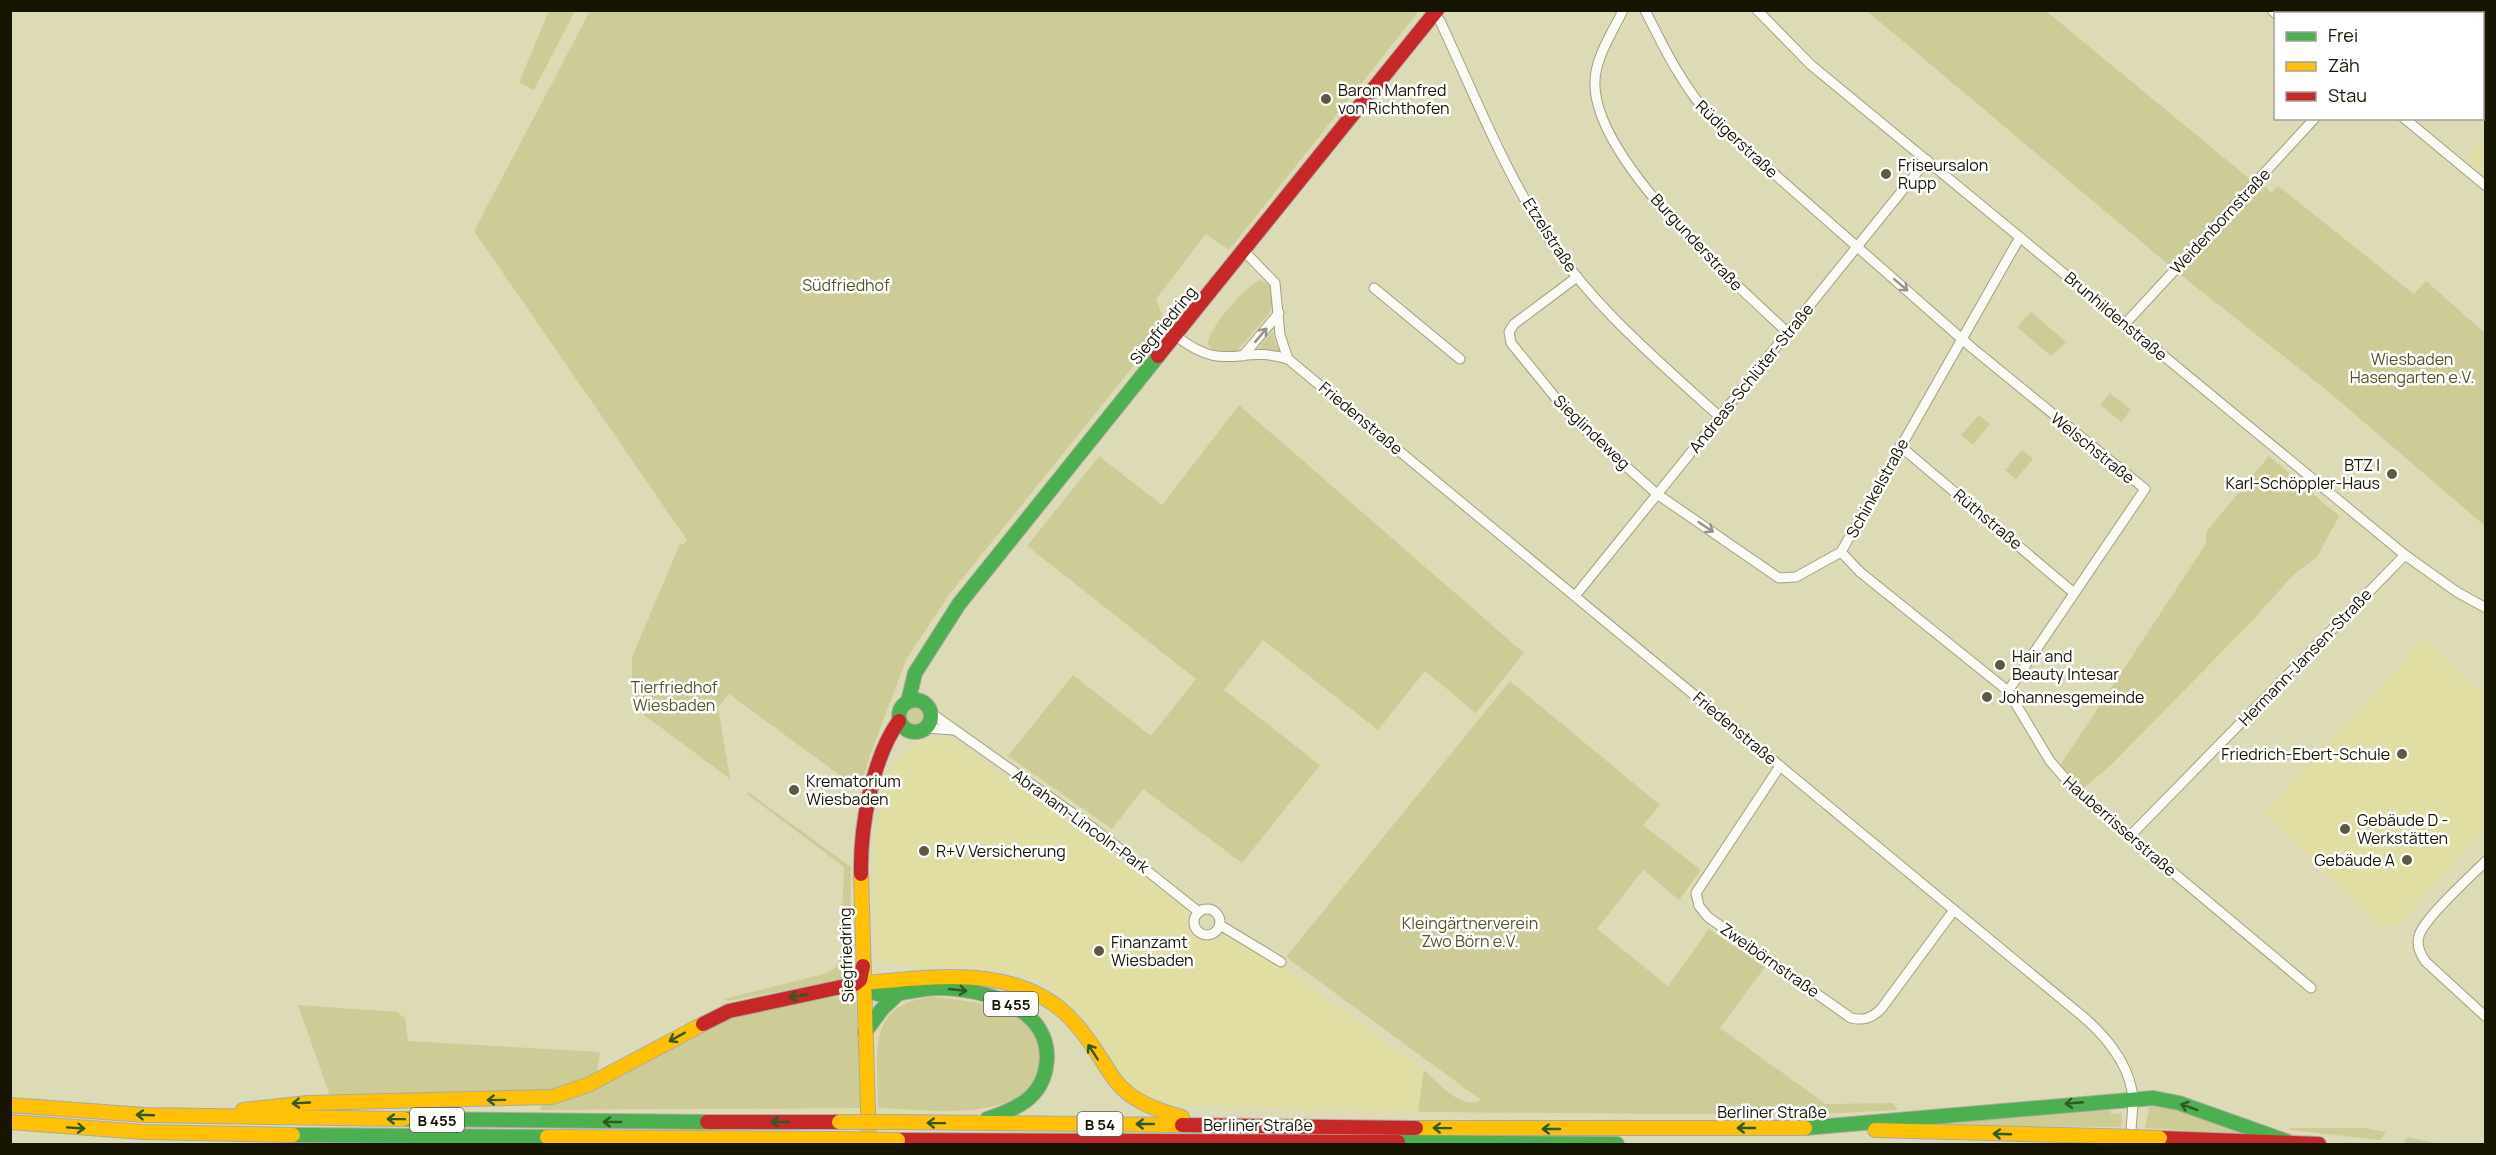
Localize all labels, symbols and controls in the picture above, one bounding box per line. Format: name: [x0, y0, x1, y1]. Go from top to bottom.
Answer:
legend: [2274, 12, 2484, 120]
text: Frei: [2328, 23, 2358, 47]
text: Zäh: [2328, 53, 2360, 77]
place label: Baron Manfred von Richthofen: [1338, 79, 1450, 119]
text: Stau: [2328, 83, 2367, 107]
marker: Baron Manfred von Richthofen: [1319, 92, 1333, 106]
street label: Rüdigerstraße: [1691, 95, 1783, 183]
place label: Friseursalon Rupp: [1898, 154, 1988, 194]
street label: Weidenbornstraße: [2165, 163, 2275, 279]
marker: Friseursalon Rupp: [1879, 167, 1893, 181]
street label: Burgunderstraße: [1646, 189, 1748, 295]
street label: Etzelstraße: [1518, 194, 1582, 276]
street label: Brunhildenstraße: [2060, 267, 2172, 365]
park label: Südfriedhof: [802, 274, 890, 296]
one-way arrow: [1893, 278, 1908, 292]
street label: Siegfriedring: [1125, 281, 1201, 369]
street label: Andreas-Schlüter-Straße: [1684, 298, 1818, 458]
one-way arrow: [1254, 328, 1268, 343]
park label: Wiesbaden Hasengarten e.V.: [2350, 348, 2474, 388]
street label: Friedenstraße: [1314, 376, 1408, 460]
street label: Sieglindeweg: [1549, 390, 1635, 474]
street label: Welschstraße: [2046, 407, 2140, 489]
street label: Schinkelstraße: [1841, 434, 1913, 542]
place label: BTZ I Karl-Schöppler-Haus: [2225, 454, 2380, 494]
marker: BTZ I Karl-Schöppler-Haus: [2385, 467, 2399, 481]
street label: Rüthstraße: [1949, 484, 2027, 554]
one-way arrow: [1697, 521, 1713, 533]
street label: Hermann-Jansen-Straße: [2234, 584, 2376, 730]
place label: Hair and Beauty Intesar: [2012, 645, 2119, 685]
marker: Hair and Beauty Intesar: [1993, 658, 2007, 672]
park label: Tierfriedhof Wiesbaden: [630, 676, 718, 716]
street label: Friedenstraße: [1688, 686, 1782, 770]
place label: Johannesgemeinde: [1999, 686, 2144, 708]
marker: Johannesgemeinde: [1980, 690, 1994, 704]
place label: Friedrich-Ebert-Schule: [2221, 743, 2390, 765]
marker: Friedrich-Ebert-Schule: [2395, 747, 2409, 761]
street label: Abraham-Lincoln-Park: [1008, 764, 1155, 879]
place label: Krematorium Wiesbaden: [806, 770, 901, 810]
street label: Hauberrisserstraße: [2059, 771, 2181, 881]
marker: Krematorium Wiesbaden: [787, 783, 801, 797]
place label: Gebäude D - Werkstätten: [2357, 809, 2448, 849]
marker: Gebäude D - Werkstätten: [2338, 822, 2352, 836]
place label: R+V Versicherung: [936, 840, 1066, 862]
marker: R+V Versicherung: [917, 844, 931, 858]
place label: Gebäude A: [2314, 849, 2395, 871]
marker: Gebäude A: [2400, 853, 2414, 867]
street label: Siegfriedring: [833, 907, 859, 1003]
park label: Kleingärtnerverein Zwo Börn e.V.: [1402, 912, 1538, 952]
street label: Zweibörnstraße: [1716, 918, 1824, 1002]
place label: Finanzamt Wiesbaden: [1111, 931, 1194, 971]
marker: Finanzamt Wiesbaden: [1092, 944, 1106, 958]
one-way arrow: [947, 985, 967, 996]
one-way arrow: [788, 991, 808, 1002]
road number: B 455: [984, 992, 1038, 1016]
one-way arrow: [668, 1032, 686, 1043]
one-way arrow: [1087, 1044, 1099, 1061]
one-way arrow: [486, 1094, 506, 1106]
one-way arrow: [291, 1098, 311, 1109]
one-way arrow: [2065, 1098, 2085, 1109]
one-way arrow: [2180, 1100, 2198, 1111]
street label: Berliner Straße: [1717, 1101, 1827, 1123]
road number: B 455: [410, 1108, 464, 1132]
one-way arrow: [136, 1110, 156, 1121]
road number: B 54: [1078, 1112, 1122, 1136]
one-way arrow: [386, 1114, 406, 1125]
street label: Berliner Straße: [1203, 1114, 1313, 1136]
one-way arrow: [602, 1116, 622, 1128]
one-way arrow: [771, 1116, 791, 1128]
one-way arrow: [927, 1117, 947, 1129]
one-way arrow: [1136, 1118, 1156, 1130]
one-way arrow: [1433, 1122, 1453, 1134]
one-way arrow: [1737, 1122, 1757, 1134]
one-way arrow: [65, 1123, 85, 1134]
one-way arrow: [1542, 1123, 1562, 1135]
one-way arrow: [1993, 1128, 2013, 1139]

